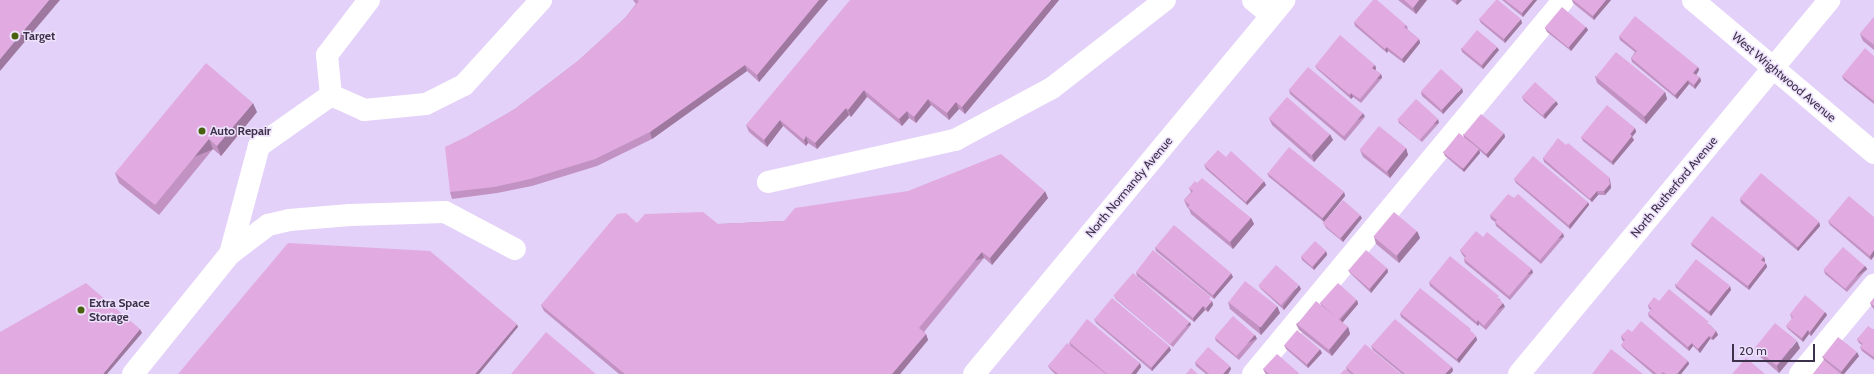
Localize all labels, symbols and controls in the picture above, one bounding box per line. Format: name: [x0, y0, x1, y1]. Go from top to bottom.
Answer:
place label: Target: [23, 29, 55, 43]
street label: West Wrightwood Avenue: [1729, 29, 1839, 125]
marker: Target: [10, 31, 20, 41]
place label: Auto Repair: [210, 124, 271, 138]
marker: Auto Repair: [197, 126, 207, 136]
street label: North Normandy Avenue: [1083, 134, 1175, 240]
street label: North Rutherford Avenue: [1628, 134, 1720, 240]
place label: Extra Space Storage: [89, 296, 150, 324]
marker: Extra Space Storage: [76, 305, 86, 315]
scale bar: [1734, 336, 1817, 362]
text: 20 m: [1739, 343, 1767, 358]

